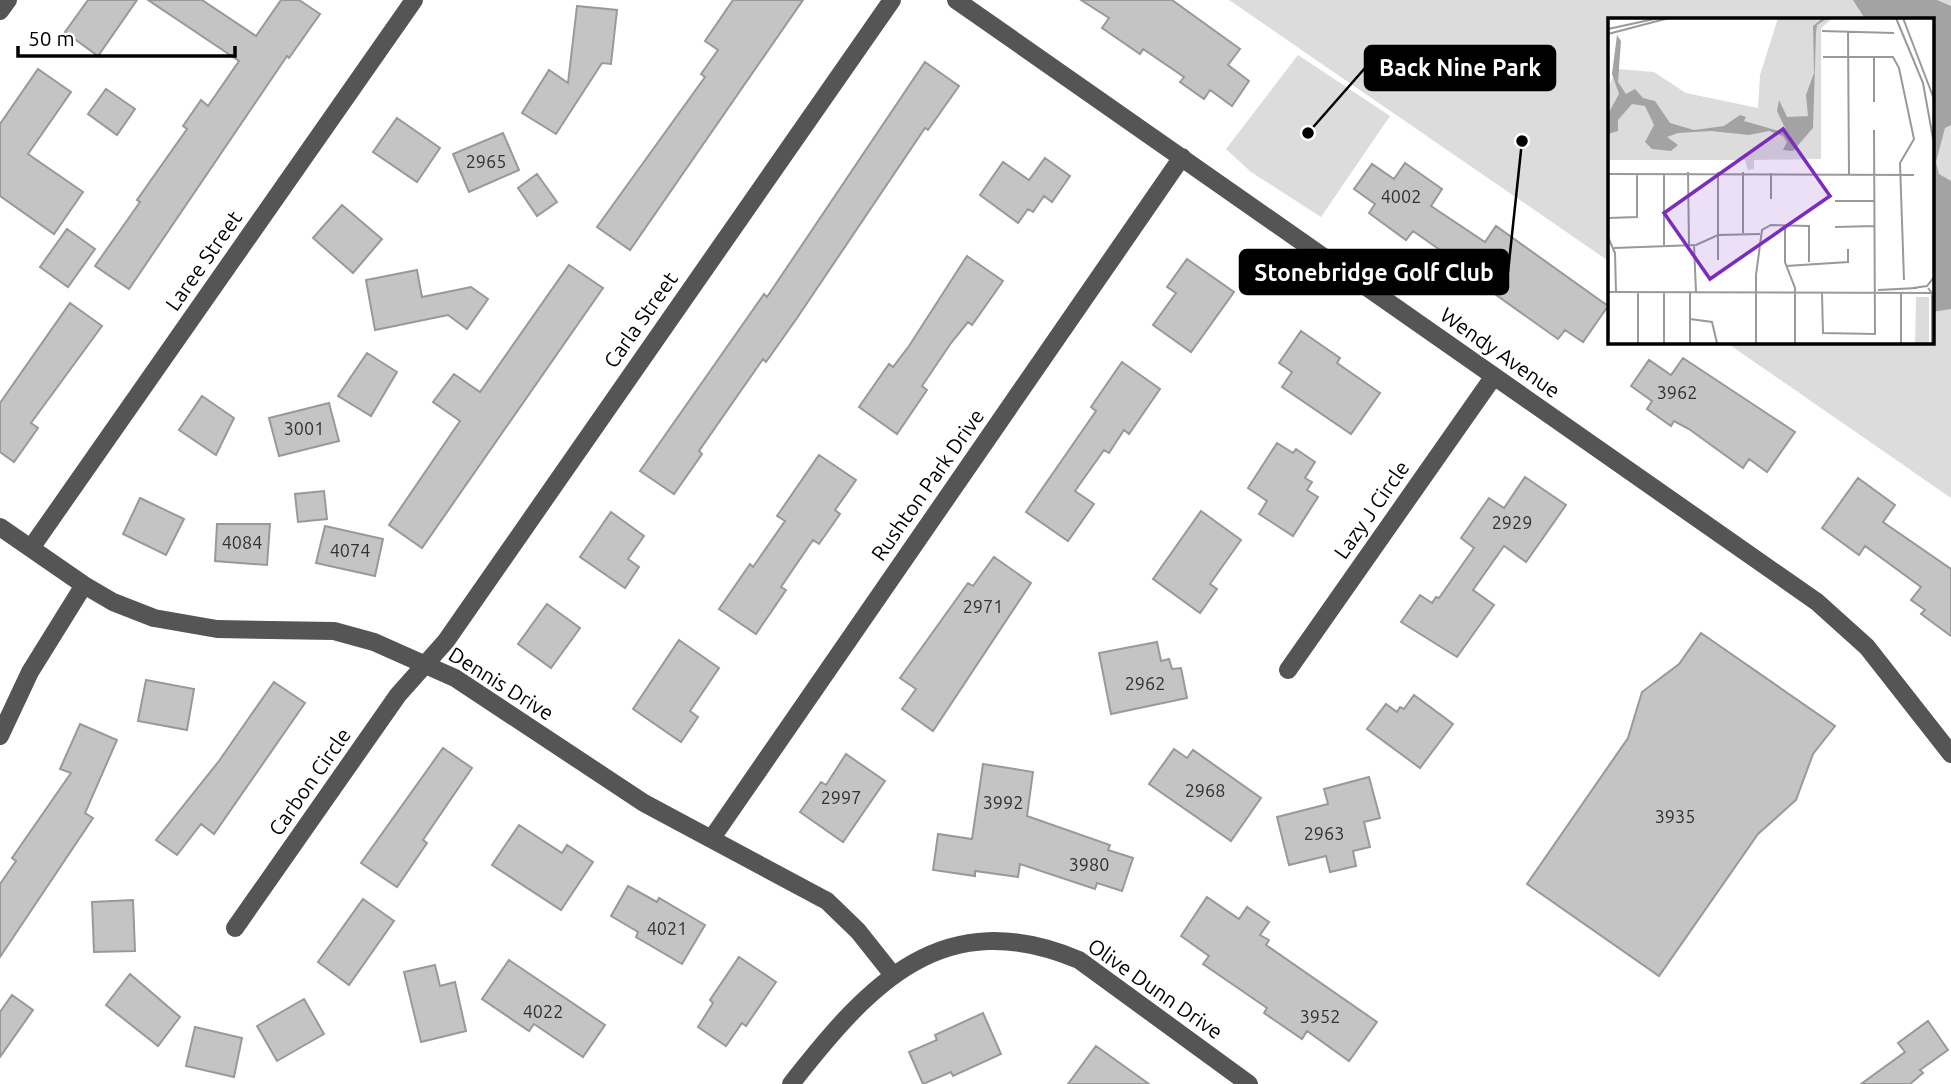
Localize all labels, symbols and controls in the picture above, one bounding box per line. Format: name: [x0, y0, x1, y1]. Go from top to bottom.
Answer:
scale bar: [18, 14, 234, 58]
inset map: [1608, 18, 1934, 343]
text: 50 m: [28, 26, 75, 50]
callout: Back Nine Park: [1365, 46, 1555, 90]
text: Back Nine Park: [1379, 55, 1541, 80]
house number: 2965: [466, 151, 506, 171]
house number: 4002: [1381, 186, 1421, 206]
street label: Laree Street: [160, 206, 246, 315]
callout: Stonebridge Golf Club: [1240, 250, 1508, 294]
text: Stonebridge Golf Club: [1254, 260, 1494, 285]
street label: Carla Street: [598, 267, 682, 372]
street label: Wendy Avenue: [1436, 302, 1565, 402]
house number: 3962: [1657, 382, 1697, 402]
street label: Rushton Park Drive: [866, 404, 989, 565]
house number: 3001: [284, 418, 324, 438]
street label: Lazy J Circle: [1329, 456, 1414, 563]
house number: 2929: [1492, 512, 1532, 532]
house number: 4084: [222, 532, 262, 552]
house number: 4074: [330, 540, 370, 560]
house number: 2971: [963, 596, 1003, 616]
street label: Dennis Drive: [445, 641, 558, 725]
house number: 2962: [1125, 673, 1165, 693]
street label: Carbon Circle: [263, 723, 355, 840]
house number: 2968: [1185, 780, 1225, 800]
house number: 2997: [821, 787, 861, 807]
house number: 3992: [983, 792, 1023, 812]
house number: 3935: [1655, 806, 1695, 826]
house number: 2963: [1304, 823, 1344, 843]
house number: 3980: [1069, 854, 1109, 874]
house number: 4021: [647, 918, 687, 938]
street label: Olive Dunn Drive: [1084, 933, 1227, 1044]
house number: 4022: [523, 1001, 563, 1021]
house number: 3952: [1300, 1006, 1340, 1026]

